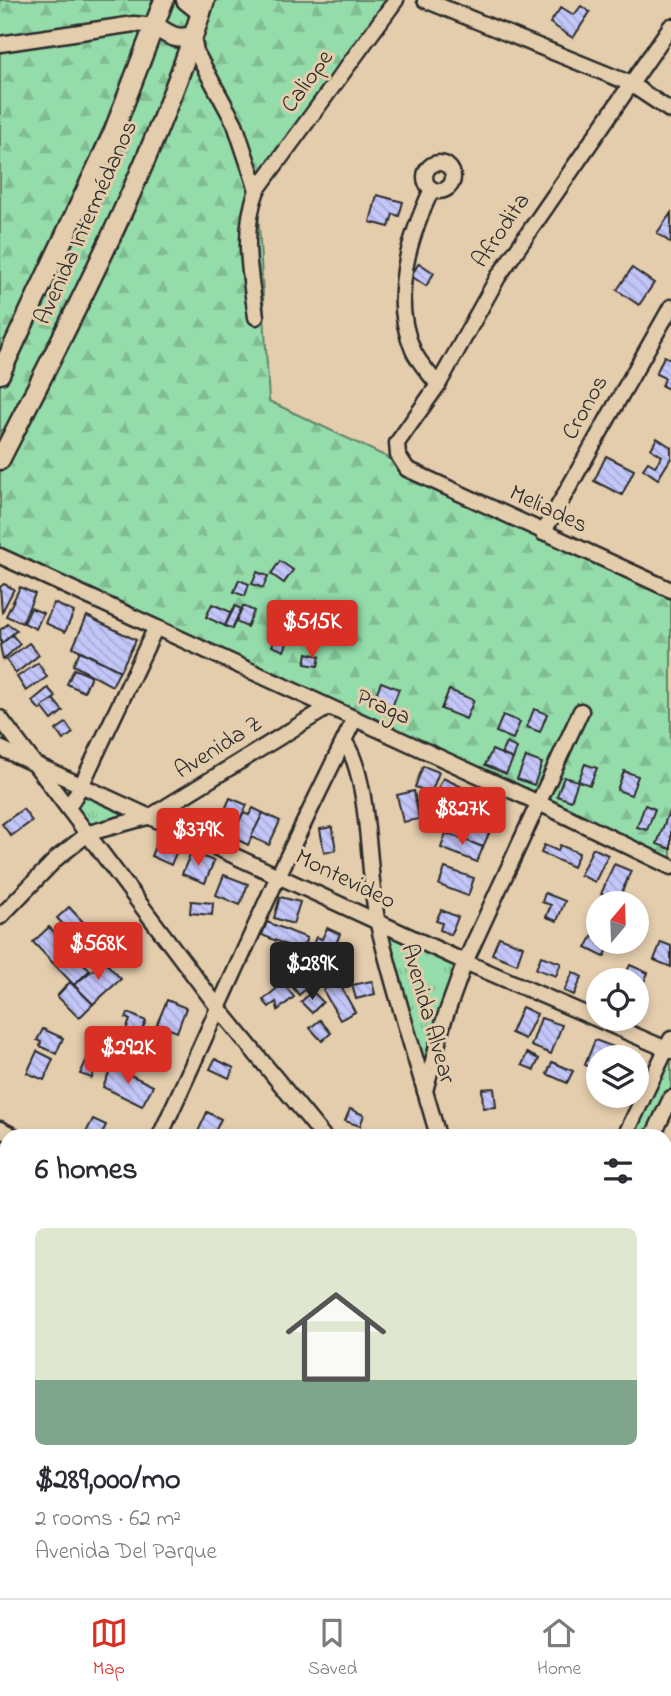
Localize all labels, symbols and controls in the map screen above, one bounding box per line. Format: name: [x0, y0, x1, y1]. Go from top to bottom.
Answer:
street label: Caliope: [273, 43, 343, 121]
street label: Avenida Intermédanos: [26, 115, 148, 331]
street label: Afrodita: [464, 186, 540, 276]
street label: Cronos: [554, 369, 618, 447]
street label: Meliades: [503, 477, 593, 543]
pin: $515K: [263, 600, 361, 660]
text: $515K: [283, 606, 341, 639]
street label: Praga: [350, 680, 416, 736]
street label: Avenida Z: [168, 707, 270, 789]
pin: $827K: [413, 788, 511, 847]
text: $827K: [435, 793, 489, 826]
pin: $379K: [149, 808, 247, 868]
text: $379K: [173, 814, 223, 847]
street label: Montevideo: [289, 841, 401, 919]
north arrow: [586, 891, 649, 954]
map controls: [586, 891, 649, 1108]
pin: $568K: [49, 922, 147, 982]
text: $568K: [70, 928, 126, 961]
street label: Avenida Alvear: [390, 940, 464, 1089]
pin: $289K: [263, 942, 361, 1002]
text: $289K: [286, 948, 338, 981]
button: locate: [586, 968, 649, 1031]
pin: $292K: [79, 1026, 177, 1086]
text: $292K: [101, 1032, 155, 1065]
button: layers: [586, 1045, 649, 1108]
text: 6 homes: [35, 1149, 138, 1193]
icon: filters: [599, 1152, 637, 1190]
icon: home: [273, 1274, 399, 1400]
text: $289,000/mo: [35, 1459, 181, 1503]
text: 2 rooms · 62 m²: [35, 1503, 181, 1536]
text: Avenida Del Parque: [35, 1536, 217, 1569]
tab: Map: [90, 1614, 128, 1683]
tab: Saved: [308, 1614, 357, 1683]
tab: Home: [537, 1614, 581, 1683]

